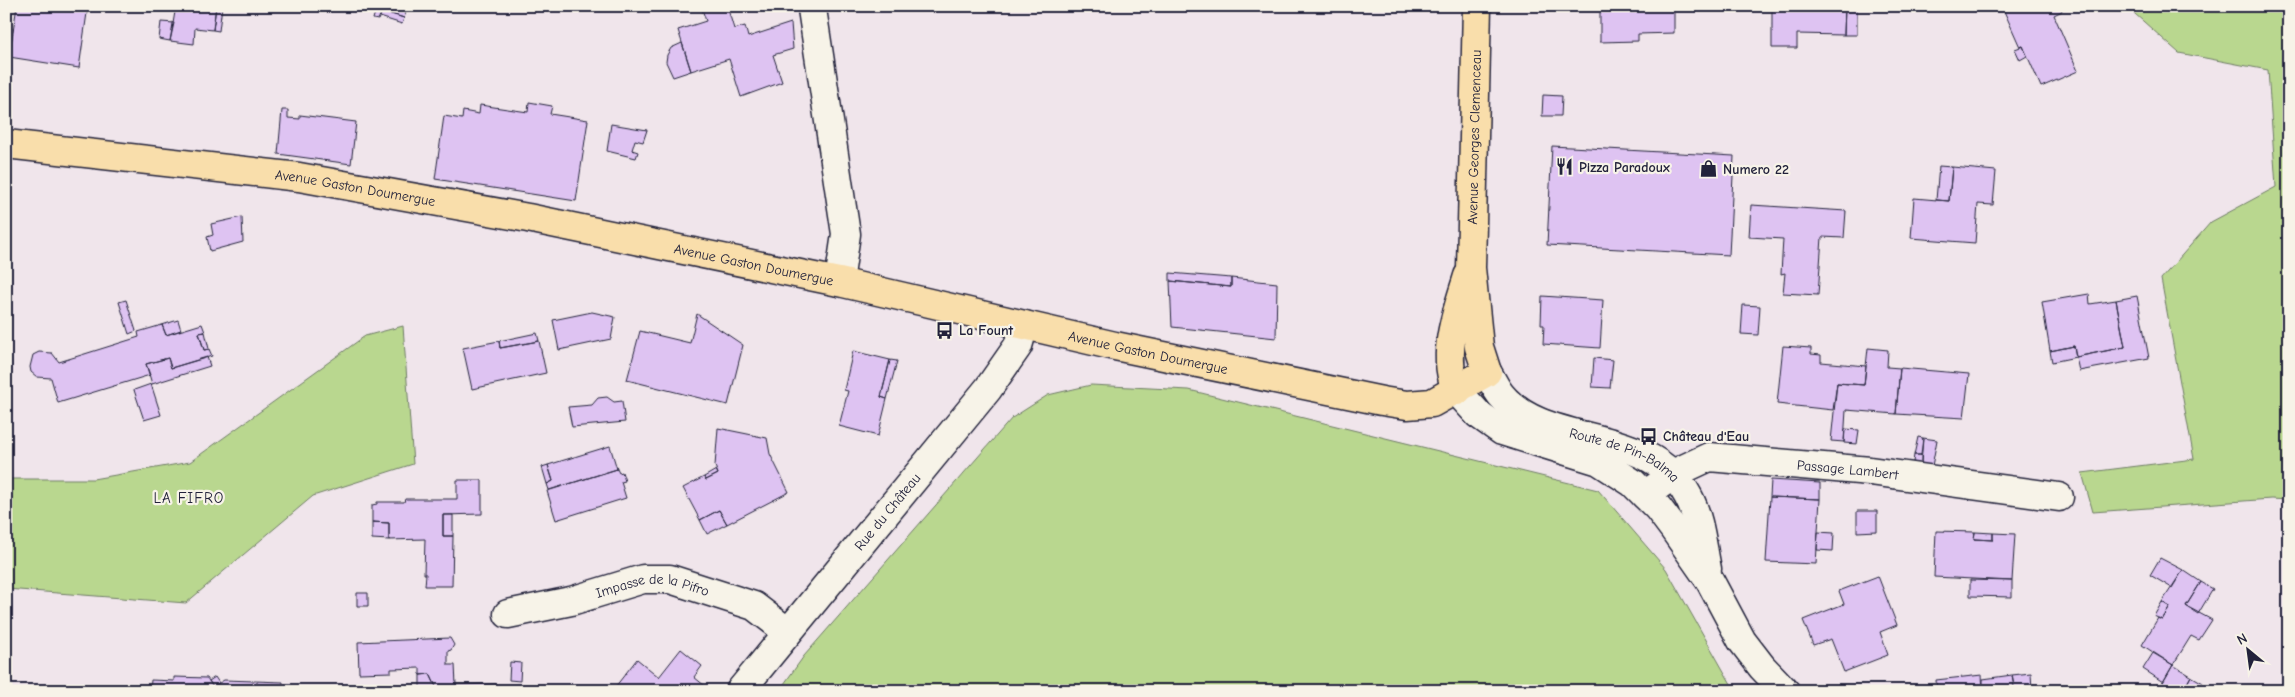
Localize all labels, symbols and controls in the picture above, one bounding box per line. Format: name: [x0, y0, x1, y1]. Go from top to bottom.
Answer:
street label: Avenue Georges Clemenceau: [1464, 49, 1485, 225]
restaurant icon: Pizza Paradoux: [1555, 157, 1575, 177]
place label: Pizza Paradoux: [1579, 159, 1670, 176]
shop icon: Numero 22: [1699, 159, 1719, 179]
place label: Numero 22: [1723, 161, 1789, 178]
street label: Avenue Gaston Doumergue: [274, 166, 437, 210]
street label: Avenue Gaston Doumergue: [672, 240, 835, 290]
bus stop icon: La Fount: [935, 320, 955, 340]
place label: La Fount: [959, 322, 1014, 339]
street label: Avenue Gaston Doumergue: [1067, 327, 1229, 378]
street label: Route de Pin-Balma: [1567, 424, 1683, 486]
bus stop icon: Château d'Eau: [1639, 426, 1659, 446]
place label: Château d'Eau: [1663, 428, 1749, 445]
street label: Passage Lambert: [1796, 457, 1901, 484]
street label: Rue du Château: [851, 470, 924, 554]
district label: LA FIFRO: [153, 489, 225, 507]
street label: Impasse de la Pifro: [594, 571, 711, 602]
north arrow: [2222, 624, 2272, 674]
text: N: [2234, 629, 2250, 649]

